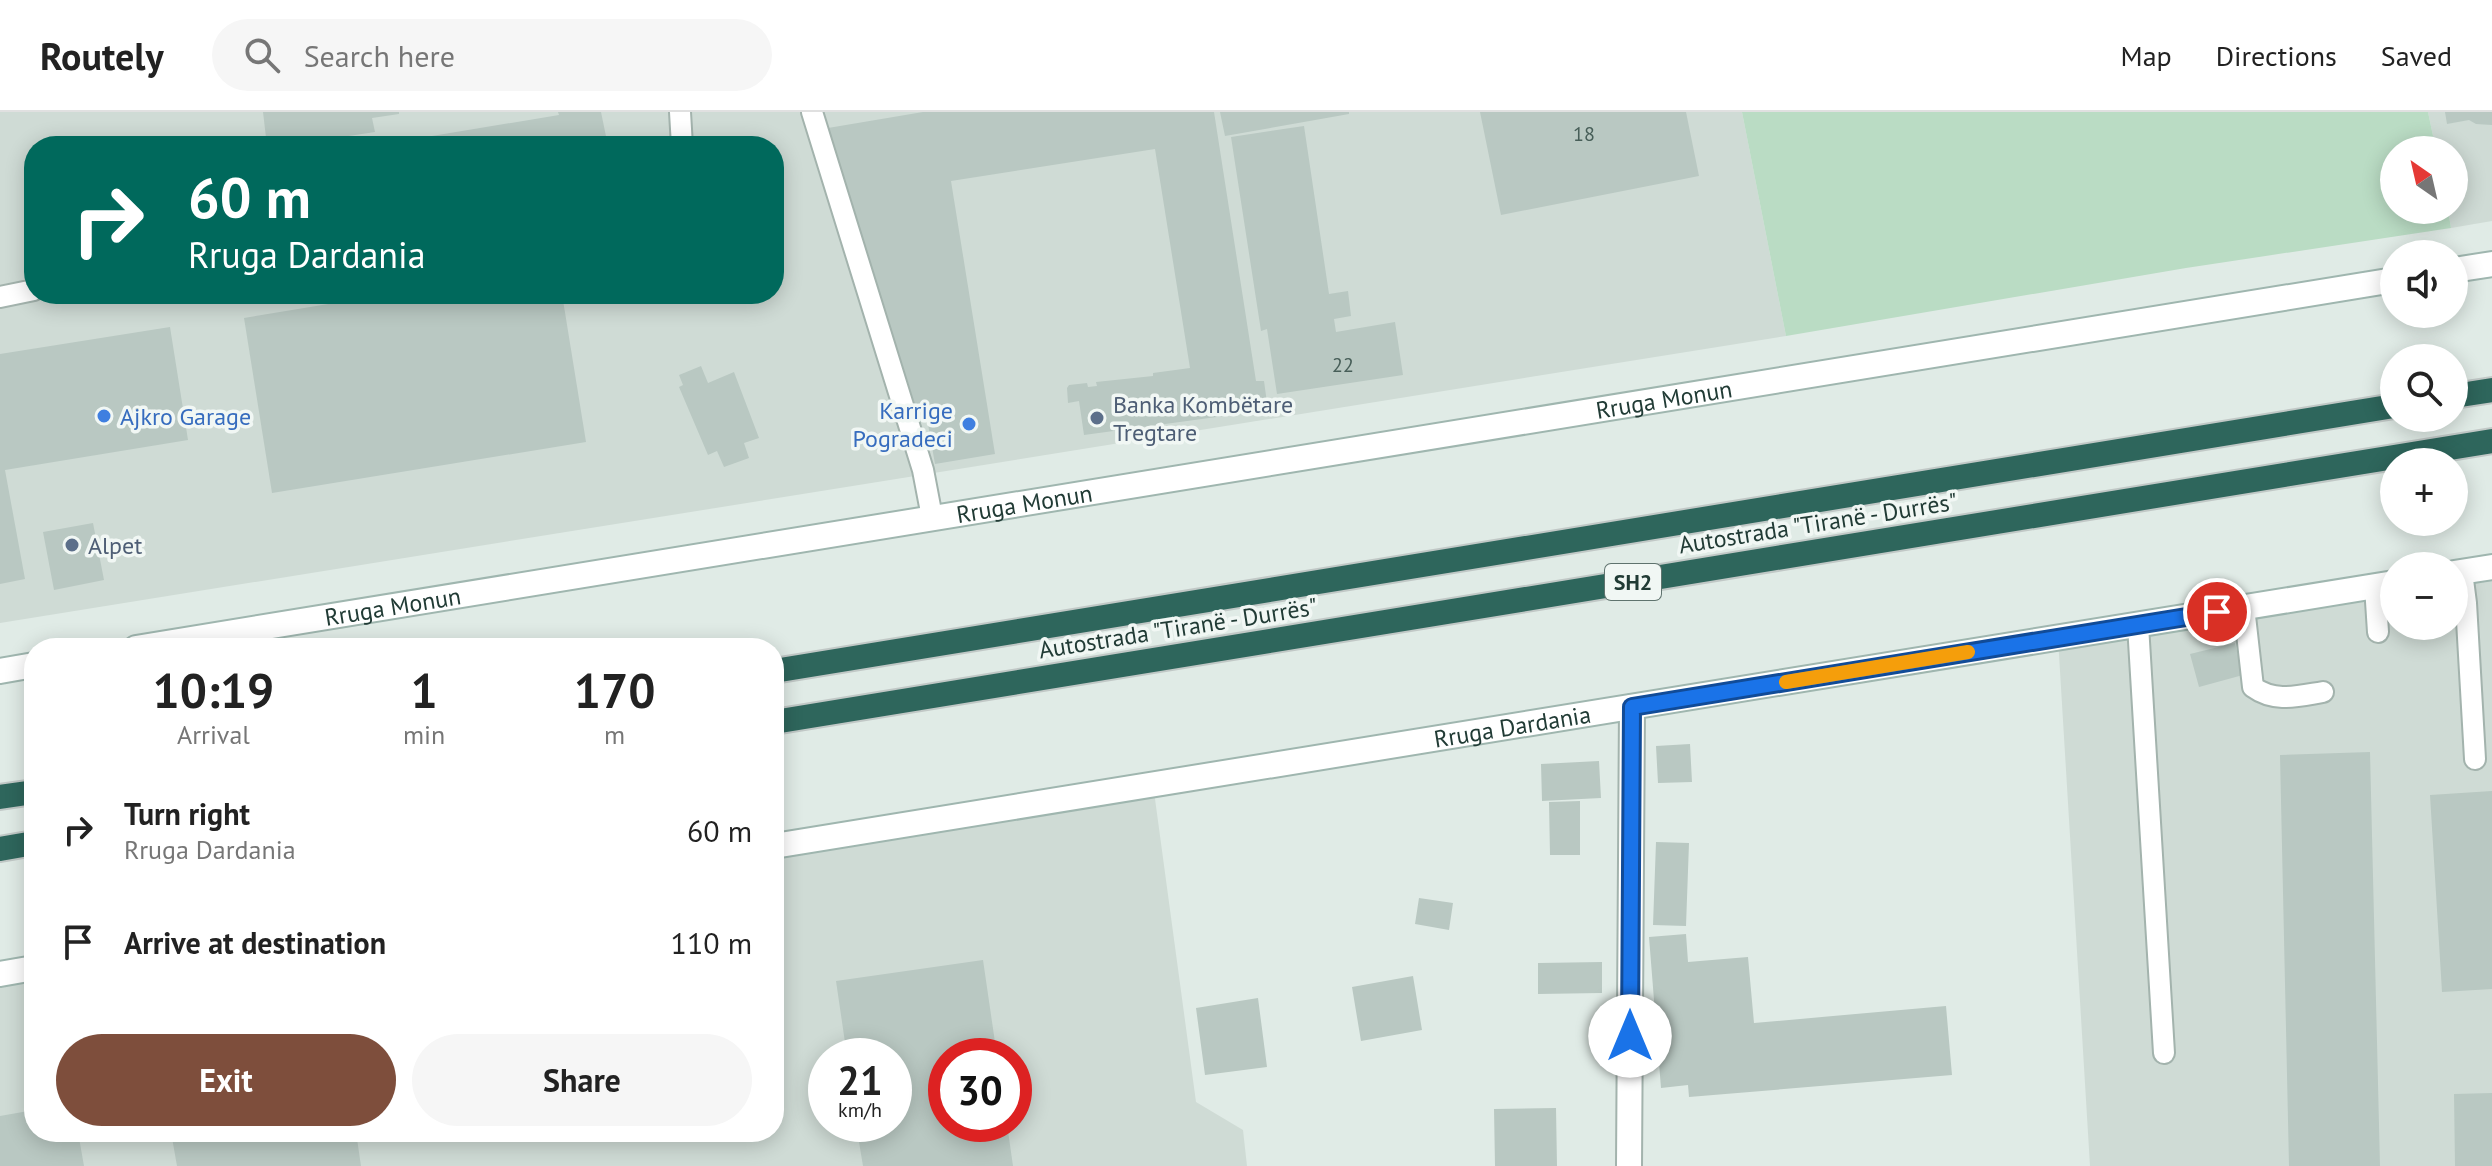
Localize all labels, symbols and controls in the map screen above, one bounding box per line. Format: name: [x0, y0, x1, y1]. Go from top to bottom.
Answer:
search box: [212, 19, 772, 91]
text: Routely: [40, 31, 164, 80]
icon: search: [240, 33, 284, 77]
text: Search here: [304, 36, 455, 75]
text: Map: [2121, 37, 2172, 74]
text: Directions: [2216, 37, 2337, 74]
text: Saved: [2381, 37, 2452, 74]
house number: 18: [1573, 121, 1595, 147]
north arrow: [2380, 136, 2468, 224]
map controls: [2380, 136, 2468, 640]
text: 60 m: [188, 161, 311, 233]
icon: right: [56, 168, 160, 272]
text: Rruga Dardania: [188, 231, 426, 278]
button: sound: [2380, 240, 2468, 328]
button: search: [2380, 344, 2468, 432]
house number: 22: [1332, 352, 1354, 378]
street label: Rruga Monun: [1594, 373, 1734, 425]
place label: Banka Kombëtare Tregtare: [1113, 389, 1293, 448]
place label: Karrige Pogradeci: [853, 395, 953, 454]
place label: Ajkro Garage: [120, 401, 251, 432]
marker: Ajkro Garage: [95, 407, 113, 425]
marker: Banka Kombëtare Tregtare: [1088, 409, 1106, 427]
marker: Karrige Pogradeci: [960, 415, 978, 433]
button: +: [2380, 448, 2468, 536]
street label: Rruga Monun: [954, 477, 1095, 530]
street label: Autostrada "Tiranë - Durrës": [1676, 486, 1960, 560]
place label: Alpet: [88, 530, 142, 561]
marker: Alpet: [63, 536, 81, 554]
button: −: [2380, 552, 2468, 640]
road number: SH2: [1605, 564, 1661, 600]
pin: [2183, 578, 2251, 646]
street label: Rruga Monun: [322, 580, 463, 633]
icon: arrive: [2195, 590, 2239, 634]
street label: Autostrada "Tiranë - Durrës": [1036, 591, 1320, 665]
text: 10:19: [153, 659, 274, 721]
text: 1: [410, 659, 438, 721]
text: 170: [574, 659, 655, 721]
street label: Rruga Dardania: [1432, 698, 1593, 754]
text: Arrival: [177, 718, 250, 751]
text: min: [403, 718, 445, 751]
text: m: [604, 718, 625, 751]
text: Turn right: [124, 794, 250, 833]
icon: right: [56, 808, 100, 852]
text: 60 m: [687, 811, 752, 850]
text: Rruga Dardania: [124, 833, 296, 866]
icon: arrive: [56, 920, 100, 964]
text: Arrive at destination: [124, 923, 386, 962]
text: 110 m: [671, 923, 752, 962]
position arrow: [1588, 994, 1672, 1078]
button: Exit: [56, 1034, 396, 1126]
button: Share: [412, 1034, 752, 1126]
speed limit sign: 30: [928, 1038, 1032, 1142]
text: 21: [837, 1054, 883, 1106]
text: km/h: [838, 1097, 882, 1123]

